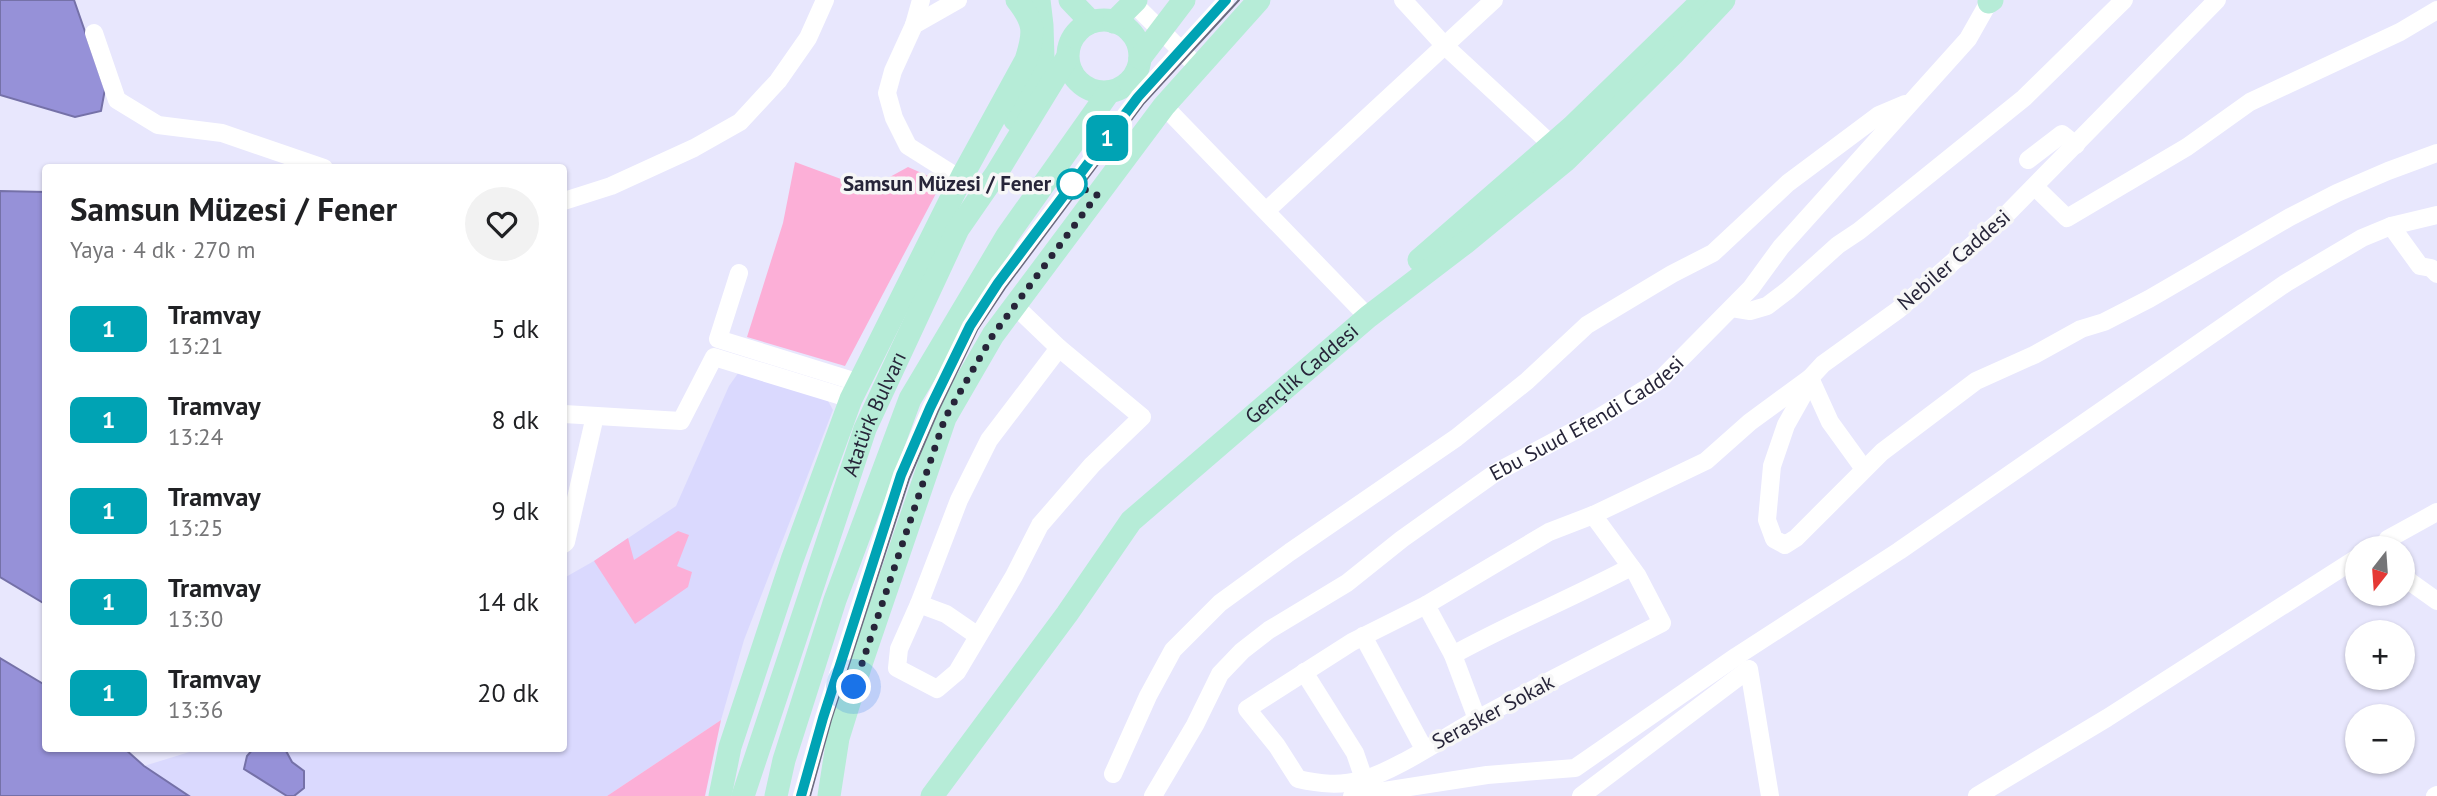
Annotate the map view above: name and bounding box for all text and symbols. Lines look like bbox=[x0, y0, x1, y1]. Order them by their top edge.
line badge: 1 bbox=[1084, 115, 1130, 161]
text: 1 bbox=[1100, 122, 1114, 153]
marker: Samsun Müzesi / Fener bbox=[1057, 169, 1087, 199]
place label: Samsun Müzesi / Fener bbox=[843, 170, 1052, 197]
text: Samsun Müzesi / Fener bbox=[70, 187, 397, 230]
button: heart bbox=[465, 187, 539, 261]
street label: Nebiler Caddesi bbox=[1892, 203, 2016, 316]
text: Yaya · 4 dk · 270 m bbox=[70, 235, 255, 264]
text: Tramvay bbox=[168, 298, 261, 331]
text: 5 dk bbox=[491, 312, 539, 345]
text: 1 bbox=[102, 313, 115, 344]
street label: Gençlik Caddesi bbox=[1239, 317, 1364, 430]
text: 13:21 bbox=[168, 331, 223, 360]
street label: Atatürk Bulvarı bbox=[836, 347, 912, 480]
street label: Ebu Suud Efendi Caddesi bbox=[1485, 350, 1690, 486]
text: Tramvay bbox=[168, 389, 261, 422]
text: 8 dk bbox=[491, 403, 539, 436]
text: 1 bbox=[102, 404, 115, 435]
text: 13:24 bbox=[168, 422, 223, 451]
text: Tramvay bbox=[168, 480, 261, 513]
text: 9 dk bbox=[491, 494, 539, 527]
text: 1 bbox=[102, 495, 115, 526]
text: 13:25 bbox=[168, 513, 223, 542]
north arrow bbox=[2345, 536, 2415, 606]
map controls bbox=[2345, 536, 2415, 774]
text: Tramvay bbox=[168, 571, 261, 604]
text: 14 dk bbox=[477, 585, 539, 618]
text: 1 bbox=[102, 586, 115, 617]
text: 13:30 bbox=[168, 604, 223, 633]
button: + bbox=[2345, 620, 2415, 690]
text: Tramvay bbox=[168, 662, 261, 695]
street label: Serasker Sokak bbox=[1427, 668, 1558, 755]
your location bbox=[836, 669, 871, 704]
text: 20 dk bbox=[477, 676, 539, 709]
text: 1 bbox=[102, 677, 115, 708]
text: 13:36 bbox=[168, 695, 223, 724]
button: − bbox=[2345, 704, 2415, 774]

